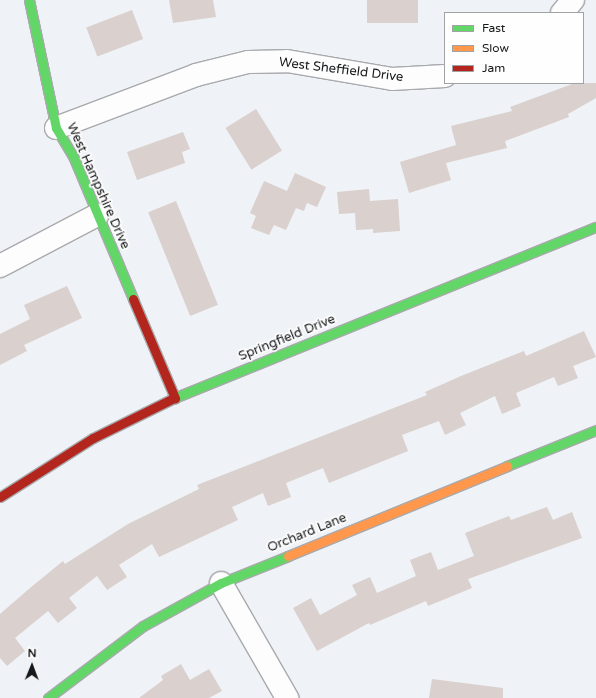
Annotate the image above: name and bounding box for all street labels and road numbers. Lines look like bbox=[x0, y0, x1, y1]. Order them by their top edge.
street label: West Sheffield Drive bbox=[278, 55, 404, 85]
street label: West Hampshire Drive bbox=[63, 120, 133, 252]
street label: Springfield Drive bbox=[236, 311, 338, 365]
street label: Orchard Lane bbox=[265, 510, 349, 556]

